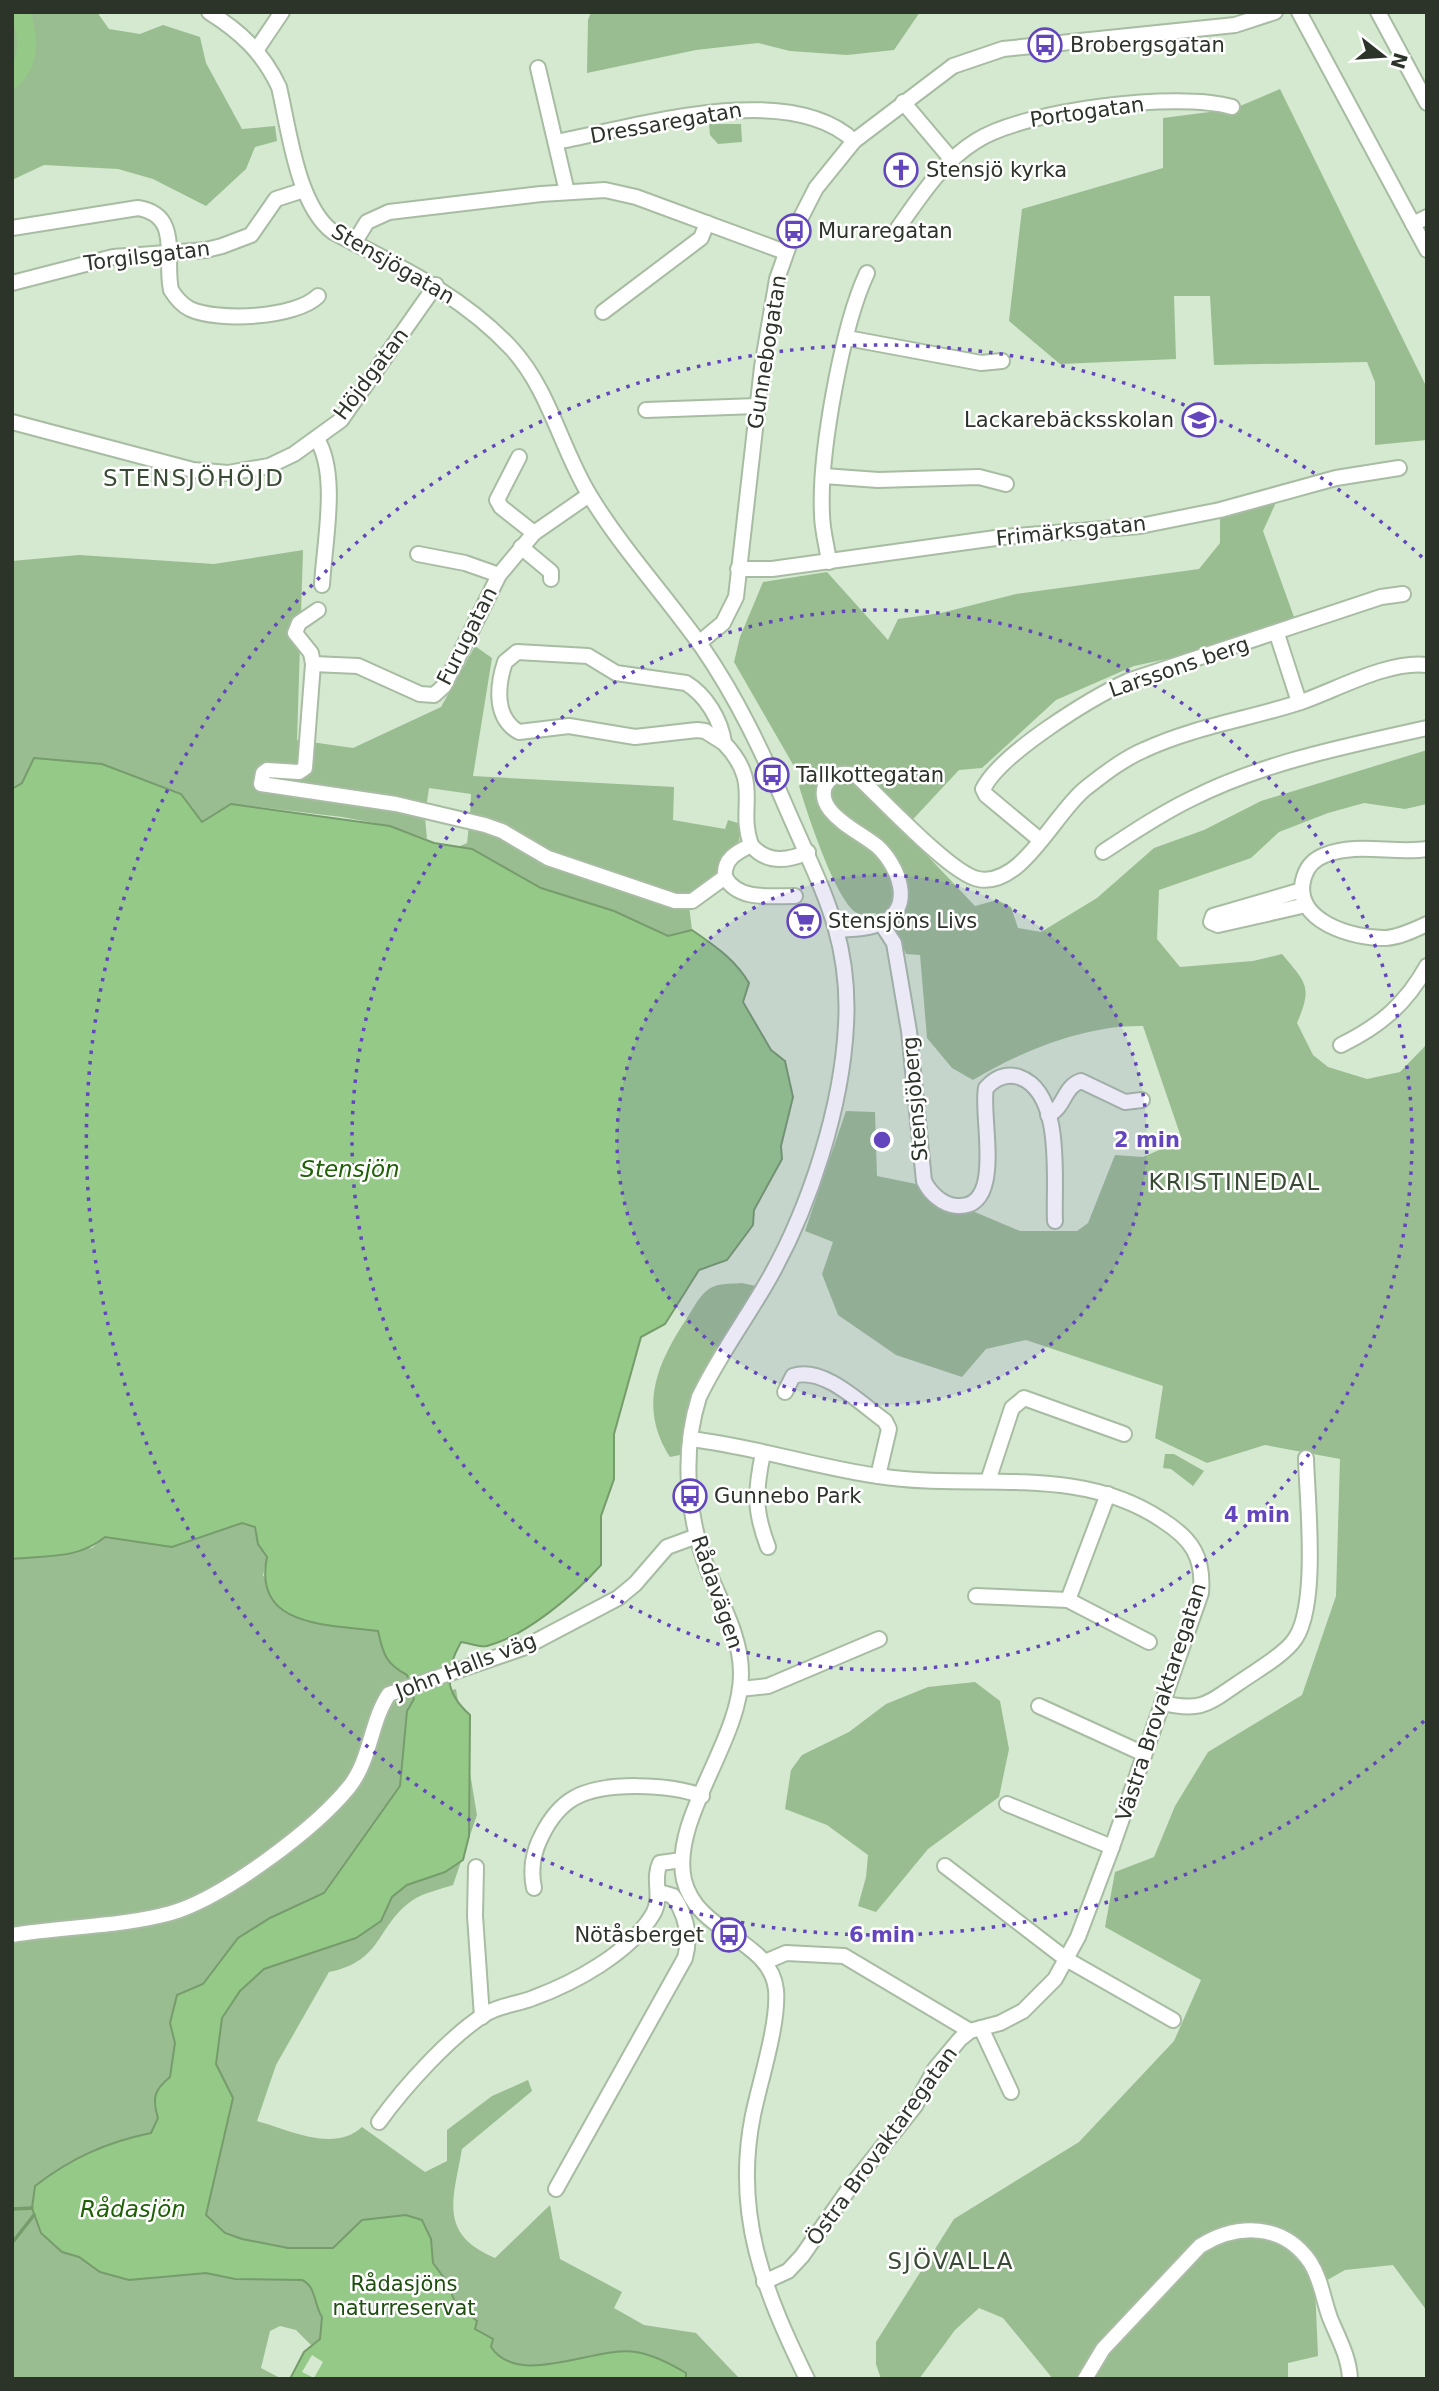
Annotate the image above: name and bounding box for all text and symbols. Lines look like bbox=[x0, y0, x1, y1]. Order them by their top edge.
north arrow bbox=[1348, 21, 1418, 91]
bus stop icon: Brobergsgatan bbox=[1026, 26, 1064, 64]
place label: Brobergsgatan bbox=[1070, 33, 1225, 57]
text: N bbox=[1386, 50, 1412, 72]
street label: Portogatan bbox=[1028, 92, 1146, 132]
street label: Dressaregatan bbox=[588, 98, 744, 148]
church icon: Stensjö kyrka bbox=[882, 151, 920, 189]
place label: Stensjö kyrka bbox=[926, 158, 1067, 182]
bus stop icon: Muraregatan bbox=[775, 212, 813, 250]
street label: Stensjögatan bbox=[327, 219, 459, 309]
place label: Muraregatan bbox=[818, 219, 953, 243]
street label: Torgilsgatan bbox=[82, 236, 211, 276]
street label: Gunnebogatan bbox=[743, 273, 791, 431]
street label: Höjdgatan bbox=[329, 323, 413, 425]
school or university icon: Lackarebäcksskolan bbox=[1180, 401, 1218, 439]
place label: Lackarebäcksskolan bbox=[964, 408, 1174, 432]
district label: STENSJÖHÖJD bbox=[103, 464, 285, 491]
street label: Frimärksgatan bbox=[995, 511, 1147, 551]
street label: Furugatan bbox=[432, 583, 502, 689]
street label: Larssons berg bbox=[1106, 632, 1252, 702]
bus stop icon: Tallkottegatan bbox=[753, 756, 791, 794]
place label: Tallkottegatan bbox=[795, 763, 944, 787]
supermarket icon: Stensjöns Livs bbox=[785, 902, 823, 940]
place label: Stensjöns Livs bbox=[828, 909, 977, 933]
street label: Stensjöberg bbox=[898, 1036, 932, 1162]
centre of rings bbox=[870, 1128, 894, 1152]
text: 2 min bbox=[1114, 1128, 1180, 1152]
water label: Stensjön bbox=[300, 1156, 400, 1182]
district label: KRISTINEDAL bbox=[1149, 1169, 1321, 1195]
bus stop icon: Gunnebo Park bbox=[671, 1477, 709, 1515]
place label: Gunnebo Park bbox=[714, 1484, 862, 1508]
text: 4 min bbox=[1224, 1503, 1290, 1527]
street label: Rådavägen bbox=[686, 1532, 749, 1652]
street label: Västra Brovaktaregatan bbox=[1111, 1580, 1211, 1824]
street label: John Halls väg bbox=[390, 1628, 540, 1705]
bus stop icon: Nötåsberget bbox=[710, 1916, 748, 1954]
place label: Nötåsberget bbox=[574, 1922, 704, 1947]
text: 6 min bbox=[849, 1923, 915, 1947]
street label: Östra Brovaktaregatan bbox=[801, 2041, 962, 2250]
water label: Rådasjön bbox=[80, 2195, 186, 2222]
district label: SJÖVALLA bbox=[888, 2247, 1014, 2274]
park label: Rådasjöns naturreservat bbox=[332, 2271, 476, 2320]

